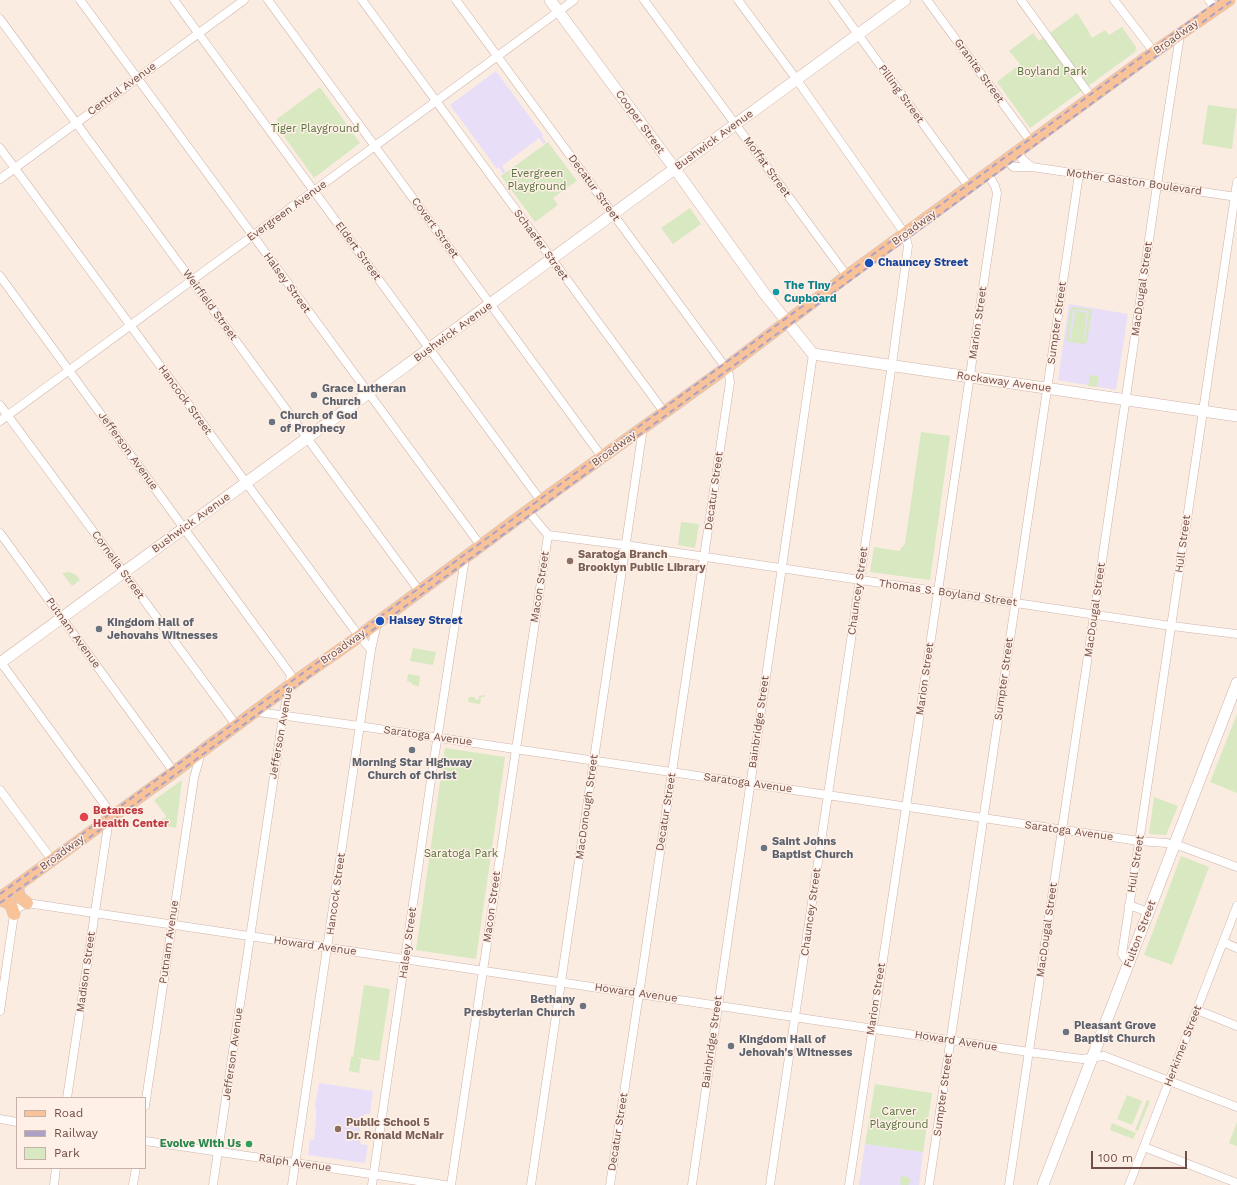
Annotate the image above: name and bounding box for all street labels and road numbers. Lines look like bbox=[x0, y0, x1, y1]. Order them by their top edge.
street label: Broadway bbox=[1151, 17, 1201, 57]
street label: Granite Street bbox=[951, 36, 1007, 106]
street label: Central Avenue bbox=[85, 60, 159, 118]
street label: Pilling Street bbox=[875, 62, 927, 126]
street label: Cooper Street bbox=[613, 88, 667, 156]
street label: Bushwick Avenue bbox=[672, 107, 756, 173]
street label: Moffat Street bbox=[741, 134, 793, 200]
street label: Decatur Street bbox=[565, 152, 623, 224]
street label: Mother Gaston Boulevard bbox=[1065, 166, 1203, 198]
street label: Evergreen Avenue bbox=[245, 178, 329, 244]
street label: Covert Street bbox=[409, 195, 461, 261]
street label: Schaefer Street bbox=[511, 207, 571, 283]
street label: Broadway bbox=[889, 207, 939, 249]
street label: Eldert Street bbox=[332, 219, 384, 283]
street label: MacDougal Street bbox=[1129, 241, 1155, 337]
street label: Halsey Street bbox=[260, 250, 314, 316]
street label: Weirfield Street bbox=[180, 267, 240, 343]
street label: Sumpter Street bbox=[1045, 281, 1069, 365]
street label: Marion Street bbox=[966, 286, 990, 360]
street label: Bushwick Avenue bbox=[411, 299, 495, 365]
street label: Hancock Street bbox=[155, 363, 215, 437]
street label: Rockaway Avenue bbox=[956, 369, 1052, 395]
street label: Jefferson Avenue bbox=[95, 409, 161, 493]
street label: Broadway bbox=[589, 428, 639, 470]
street label: Decatur Street bbox=[702, 451, 726, 531]
street label: Bushwick Avenue bbox=[149, 490, 233, 556]
street label: Hull Street bbox=[1172, 514, 1194, 574]
street label: Cornelia Street bbox=[89, 528, 147, 602]
street label: Chauncey Street bbox=[845, 546, 871, 636]
street label: Macon Street bbox=[528, 550, 552, 624]
street label: MacDougal Street bbox=[1082, 562, 1108, 658]
street label: Thomas S. Boyland Street bbox=[878, 577, 1018, 609]
street label: Putnam Avenue bbox=[43, 595, 103, 671]
street label: Broadway bbox=[318, 627, 368, 667]
street label: Sumpter Street bbox=[992, 637, 1016, 721]
street label: Marion Street bbox=[913, 642, 937, 716]
street label: Bainbridge Street bbox=[746, 675, 772, 769]
street label: Jefferson Avenue bbox=[266, 686, 296, 780]
street label: Saratoga Avenue bbox=[383, 723, 473, 749]
street label: MacDonough Street bbox=[573, 754, 601, 860]
street label: Saratoga Avenue bbox=[703, 770, 793, 796]
street label: Decatur Street bbox=[653, 772, 679, 852]
street label: Saratoga Avenue bbox=[1024, 818, 1114, 844]
street label: Broadway bbox=[37, 832, 87, 874]
street label: Hull Street bbox=[1125, 834, 1147, 894]
street label: Hancock Street bbox=[324, 852, 348, 936]
street label: Chauncey Street bbox=[798, 867, 824, 957]
street label: Macon Street bbox=[480, 870, 504, 944]
street label: MacDougal Street bbox=[1034, 882, 1060, 978]
street label: Fulton Street bbox=[1121, 898, 1159, 970]
street label: Putnam Avenue bbox=[157, 899, 181, 985]
street label: Halsey Street bbox=[396, 906, 420, 980]
street label: Madison Street bbox=[74, 931, 98, 1013]
street label: Howard Avenue bbox=[273, 934, 357, 958]
street label: Marion Street bbox=[864, 962, 888, 1036]
street label: Howard Avenue bbox=[594, 981, 678, 1005]
street label: Bainbridge Street bbox=[699, 995, 725, 1089]
street label: Herkimer Street bbox=[1161, 1003, 1205, 1089]
street label: Jefferson Avenue bbox=[220, 1007, 246, 1101]
street label: Howard Avenue bbox=[914, 1028, 998, 1054]
street label: Sumpter Street bbox=[931, 1053, 955, 1137]
street label: Decatur Street bbox=[605, 1092, 631, 1172]
street label: Ralph Avenue bbox=[258, 1151, 332, 1175]

